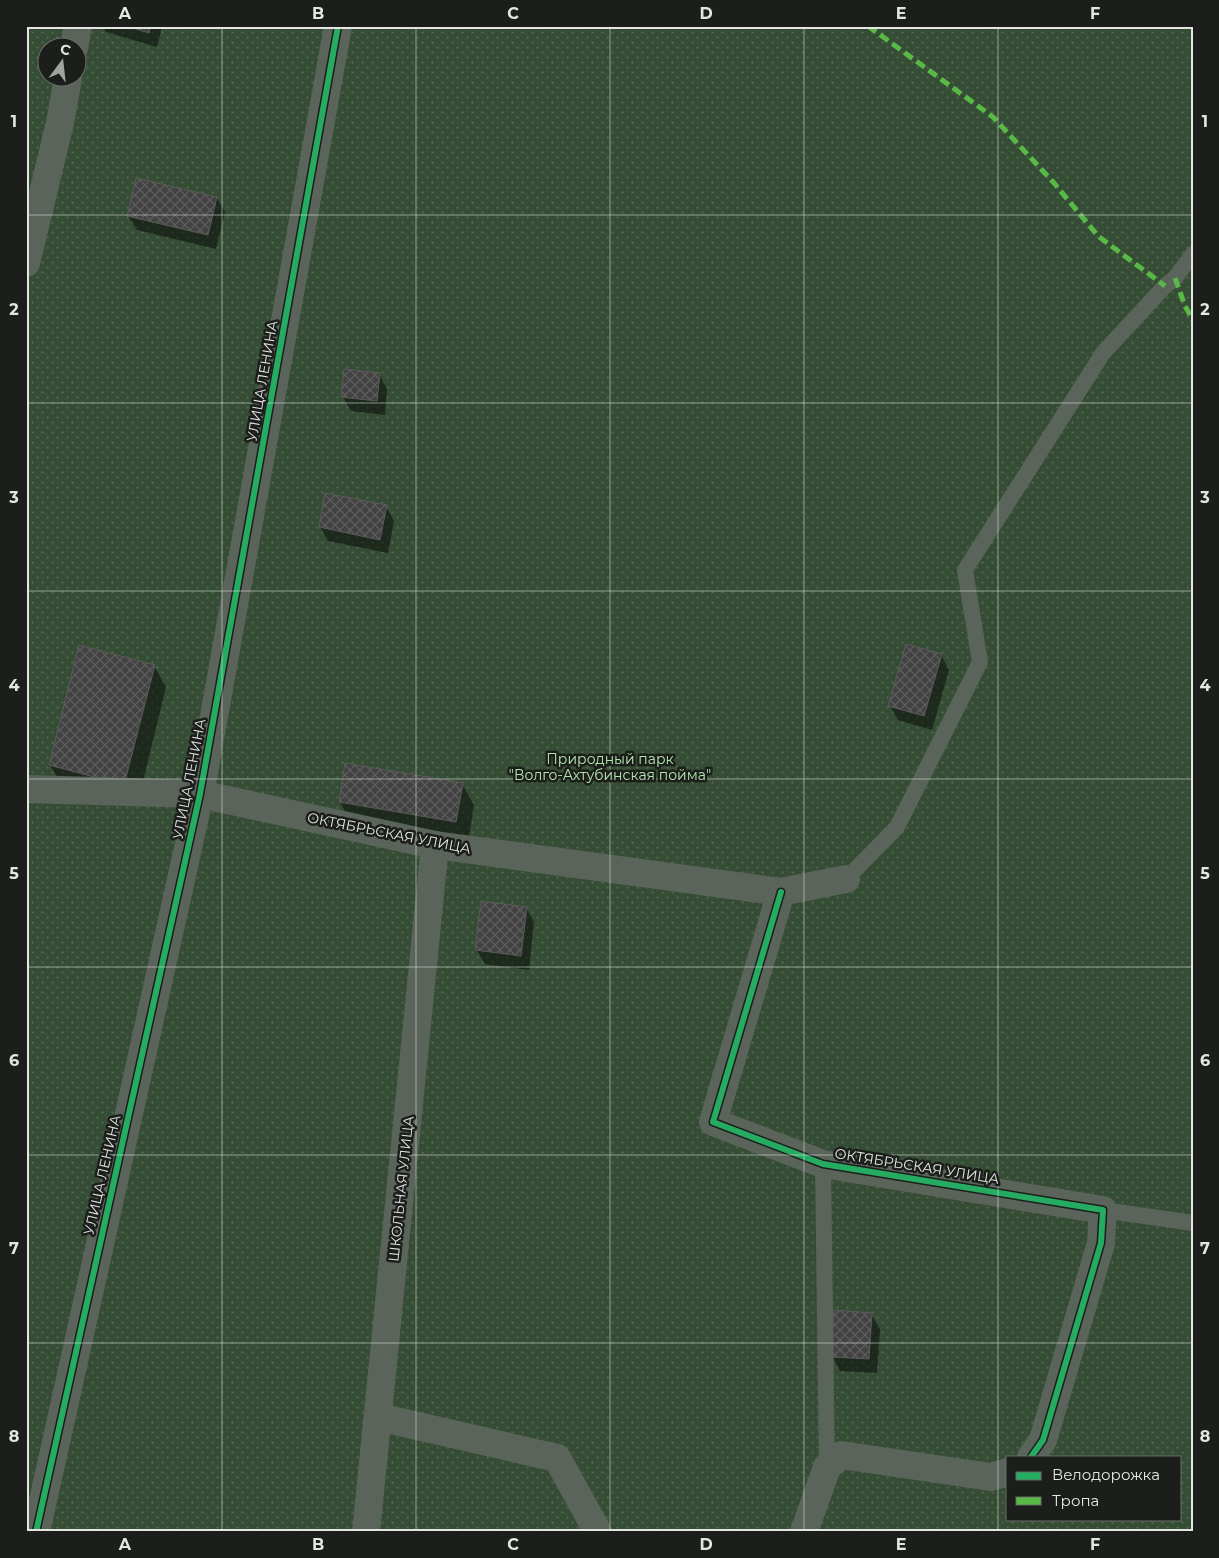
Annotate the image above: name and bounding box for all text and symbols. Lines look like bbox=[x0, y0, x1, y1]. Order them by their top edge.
text: A bbox=[118, 4, 132, 23]
text: B bbox=[312, 4, 324, 23]
text: C bbox=[507, 4, 519, 23]
text: D bbox=[699, 4, 713, 23]
text: E bbox=[896, 4, 906, 23]
text: F bbox=[1090, 4, 1100, 23]
north arrow bbox=[38, 38, 88, 88]
text: С bbox=[58, 39, 73, 59]
text: 1 bbox=[11, 112, 17, 131]
text: 1 bbox=[1202, 112, 1208, 131]
text: 2 bbox=[9, 300, 19, 319]
text: 2 bbox=[1200, 300, 1210, 319]
street label: УЛИЦА ЛЕНИНА bbox=[242, 319, 282, 443]
text: 3 bbox=[8, 488, 19, 507]
text: 3 bbox=[1199, 488, 1210, 507]
text: 4 bbox=[8, 676, 20, 695]
text: 4 bbox=[1199, 676, 1211, 695]
street label: УЛИЦА ЛЕНИНА bbox=[168, 717, 210, 841]
park label: Природный парк "Волго-Ахтубинская пойма" bbox=[509, 750, 711, 784]
street label: ОКТЯБРЬСКАЯ УЛИЦА bbox=[306, 808, 473, 858]
text: 5 bbox=[9, 864, 19, 883]
text: 5 bbox=[1200, 864, 1210, 883]
text: 6 bbox=[9, 1051, 19, 1070]
text: 6 bbox=[1200, 1051, 1210, 1070]
street label: УЛИЦА ЛЕНИНА bbox=[79, 1113, 125, 1237]
street label: ШКОЛЬНАЯ УЛИЦА bbox=[384, 1115, 418, 1263]
street label: ОКТЯБРЬСКАЯ УЛИЦА bbox=[833, 1144, 1001, 1188]
text: 7 bbox=[9, 1239, 19, 1258]
text: 7 bbox=[1200, 1239, 1210, 1258]
text: 8 bbox=[9, 1427, 19, 1446]
text: 8 bbox=[1200, 1427, 1210, 1446]
legend bbox=[1006, 1456, 1182, 1520]
text: Велодорожка bbox=[1052, 1465, 1160, 1484]
text: Тропа bbox=[1052, 1491, 1099, 1510]
text: A bbox=[118, 1535, 132, 1554]
text: B bbox=[312, 1535, 324, 1554]
text: C bbox=[507, 1535, 519, 1554]
text: D bbox=[699, 1535, 713, 1554]
text: E bbox=[896, 1535, 906, 1554]
text: F bbox=[1090, 1535, 1100, 1554]

